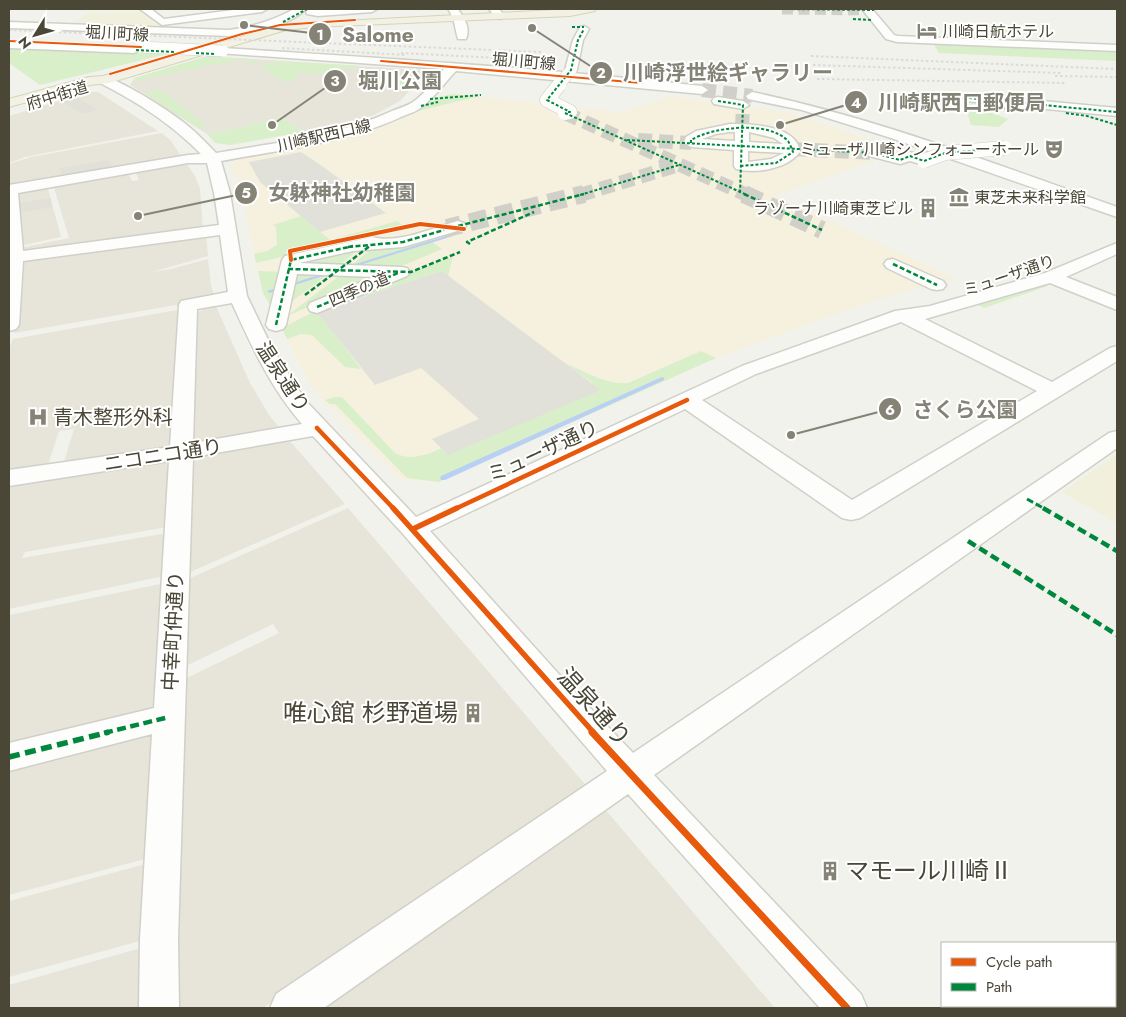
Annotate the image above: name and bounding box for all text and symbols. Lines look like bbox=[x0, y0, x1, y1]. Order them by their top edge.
north arrow bbox=[10, 10, 60, 60]
callout: Salome bbox=[307, 16, 424, 52]
street label: 堀川町線 bbox=[84, 20, 150, 47]
text: Salome bbox=[342, 20, 414, 50]
hotel icon: 川崎日航ホテル bbox=[916, 20, 938, 42]
place label: 川崎日航ホテル bbox=[942, 20, 1054, 43]
text: 1 bbox=[316, 24, 324, 46]
text: N bbox=[13, 32, 36, 53]
street label: 堀川町線 bbox=[491, 47, 557, 76]
callout: 川崎浮世絵ギャラリー bbox=[588, 55, 843, 91]
text: 川崎浮世絵ギャラリー bbox=[623, 58, 833, 88]
text: 2 bbox=[596, 62, 606, 84]
callout: 堀川公園 bbox=[323, 63, 452, 99]
text: 堀川公園 bbox=[358, 66, 442, 96]
text: 3 bbox=[330, 70, 340, 92]
street label: 府中街道 bbox=[23, 75, 91, 116]
callout: 川崎駅西口郵便局 bbox=[843, 84, 1056, 120]
text: 川崎駅西口郵便局 bbox=[878, 88, 1046, 118]
text: 4 bbox=[851, 92, 861, 114]
street label: 川崎駅西口線 bbox=[275, 113, 373, 157]
place label: ミューザ川崎シンフォニーホール bbox=[800, 138, 1039, 161]
theatre icon: ミューザ川崎シンフォニーホール bbox=[1043, 138, 1065, 160]
callout: 女躰神社幼稚園 bbox=[233, 175, 425, 211]
text: 女躰神社幼稚園 bbox=[269, 178, 416, 208]
text: 5 bbox=[241, 182, 251, 204]
museum icon: 東芝未来科学館 bbox=[948, 186, 970, 208]
place label: 東芝未来科学館 bbox=[974, 186, 1086, 209]
place label: ラゾーナ川崎東芝ビル bbox=[753, 197, 913, 220]
building icon: ラゾーナ川崎東芝ビル bbox=[917, 197, 939, 219]
street label: ミューザ通り bbox=[960, 249, 1058, 302]
street label: 四季の道 bbox=[325, 266, 393, 313]
street label: 温泉通り bbox=[249, 336, 317, 419]
callout: さくら公園 bbox=[877, 391, 1027, 427]
text: さくら公園 bbox=[913, 395, 1018, 425]
text: 6 bbox=[885, 399, 895, 421]
place label: 青木整形外科 bbox=[53, 403, 173, 432]
hospital icon: 青木整形外科 bbox=[27, 406, 49, 428]
street label: ミューザ通り bbox=[483, 413, 604, 490]
street label: ニコニコ通り bbox=[102, 432, 225, 479]
street label: 中幸町仲通り bbox=[156, 570, 191, 692]
street label: 温泉通り bbox=[549, 659, 639, 754]
place label: 唯心館 杉野道場 bbox=[283, 695, 458, 730]
building icon: 唯心館 杉野道場 bbox=[462, 702, 484, 724]
place label: マモール川崎Ⅱ bbox=[845, 853, 1013, 888]
building icon: マモール川崎Ⅱ bbox=[819, 860, 841, 882]
legend bbox=[941, 942, 1116, 1007]
text: Cycle path bbox=[986, 951, 1053, 973]
text: Path bbox=[986, 976, 1012, 998]

